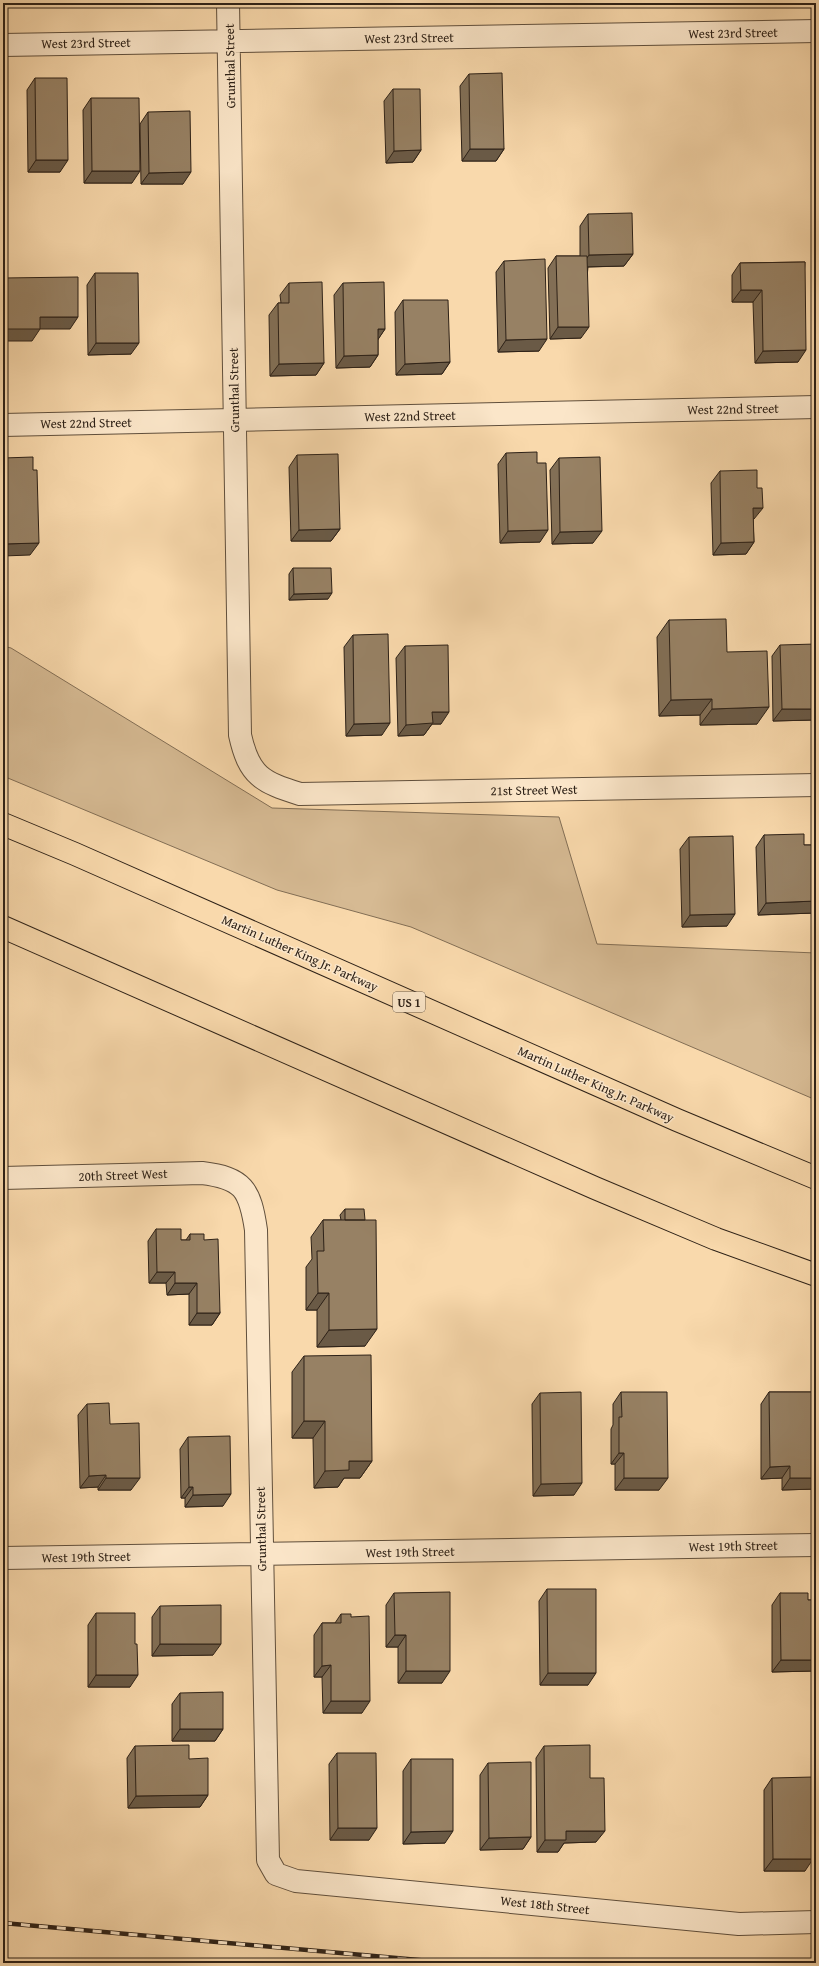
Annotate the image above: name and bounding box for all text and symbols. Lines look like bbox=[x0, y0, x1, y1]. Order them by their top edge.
street label: Grunthal Street bbox=[220, 23, 240, 109]
street label: West 23rd Street bbox=[688, 23, 778, 43]
street label: West 23rd Street bbox=[364, 28, 454, 48]
street label: West 23rd Street bbox=[41, 33, 131, 53]
street label: Grunthal Street bbox=[224, 347, 244, 433]
street label: West 22nd Street bbox=[687, 399, 779, 419]
street label: West 22nd Street bbox=[364, 406, 456, 426]
street label: West 22nd Street bbox=[40, 413, 132, 433]
street label: 21st Street West bbox=[490, 780, 578, 800]
street label: Martin Luther King Jr. Parkway bbox=[219, 910, 382, 996]
road number: US 1 bbox=[393, 992, 425, 1012]
street label: Martin Luther King Jr. Parkway bbox=[515, 1041, 678, 1127]
street label: 20th Street West bbox=[78, 1164, 168, 1186]
street label: Grunthal Street bbox=[251, 1486, 271, 1572]
street label: West 19th Street bbox=[688, 1536, 778, 1556]
street label: West 19th Street bbox=[365, 1542, 455, 1562]
street label: West 19th Street bbox=[41, 1547, 131, 1567]
street label: West 18th Street bbox=[500, 1891, 591, 1919]

